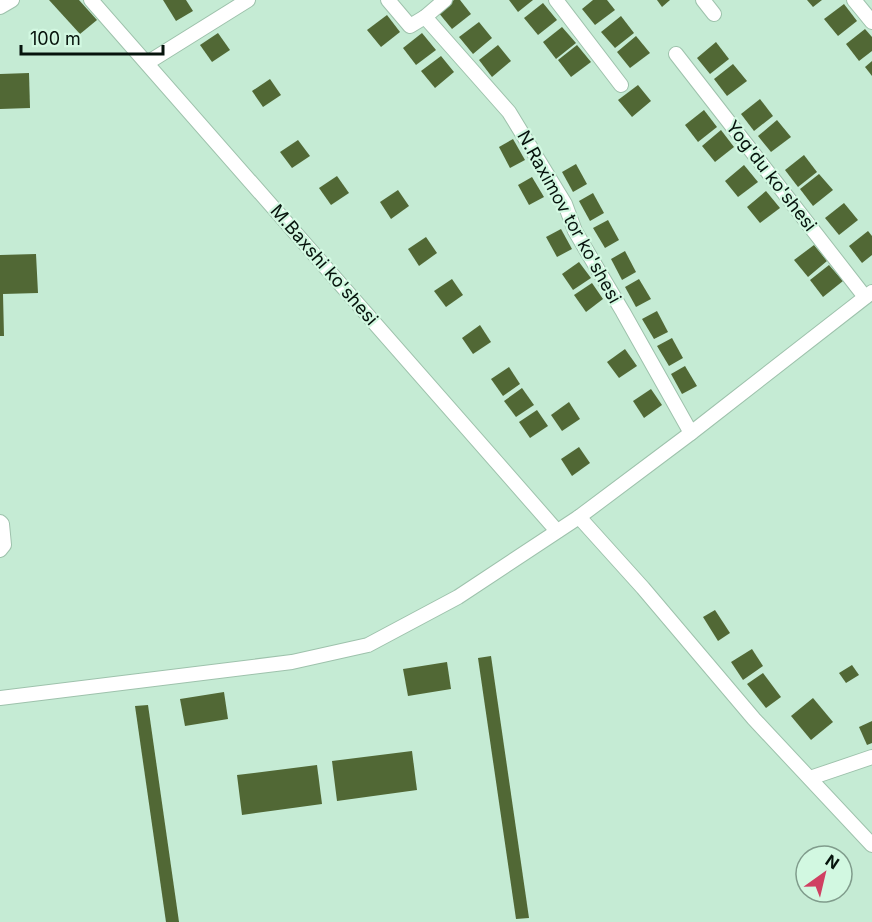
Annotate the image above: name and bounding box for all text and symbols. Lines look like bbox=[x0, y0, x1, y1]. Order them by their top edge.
scale bar bbox=[21, 18, 164, 56]
text: 100 m bbox=[30, 28, 81, 49]
street label: Yog'du ko'shesi bbox=[722, 116, 821, 235]
street label: N.Raximov tor ko'shesi bbox=[513, 127, 626, 307]
street label: M.Baxshi ko'shesi bbox=[266, 200, 382, 329]
north arrow bbox=[794, 844, 854, 904]
text: N bbox=[822, 850, 843, 873]

